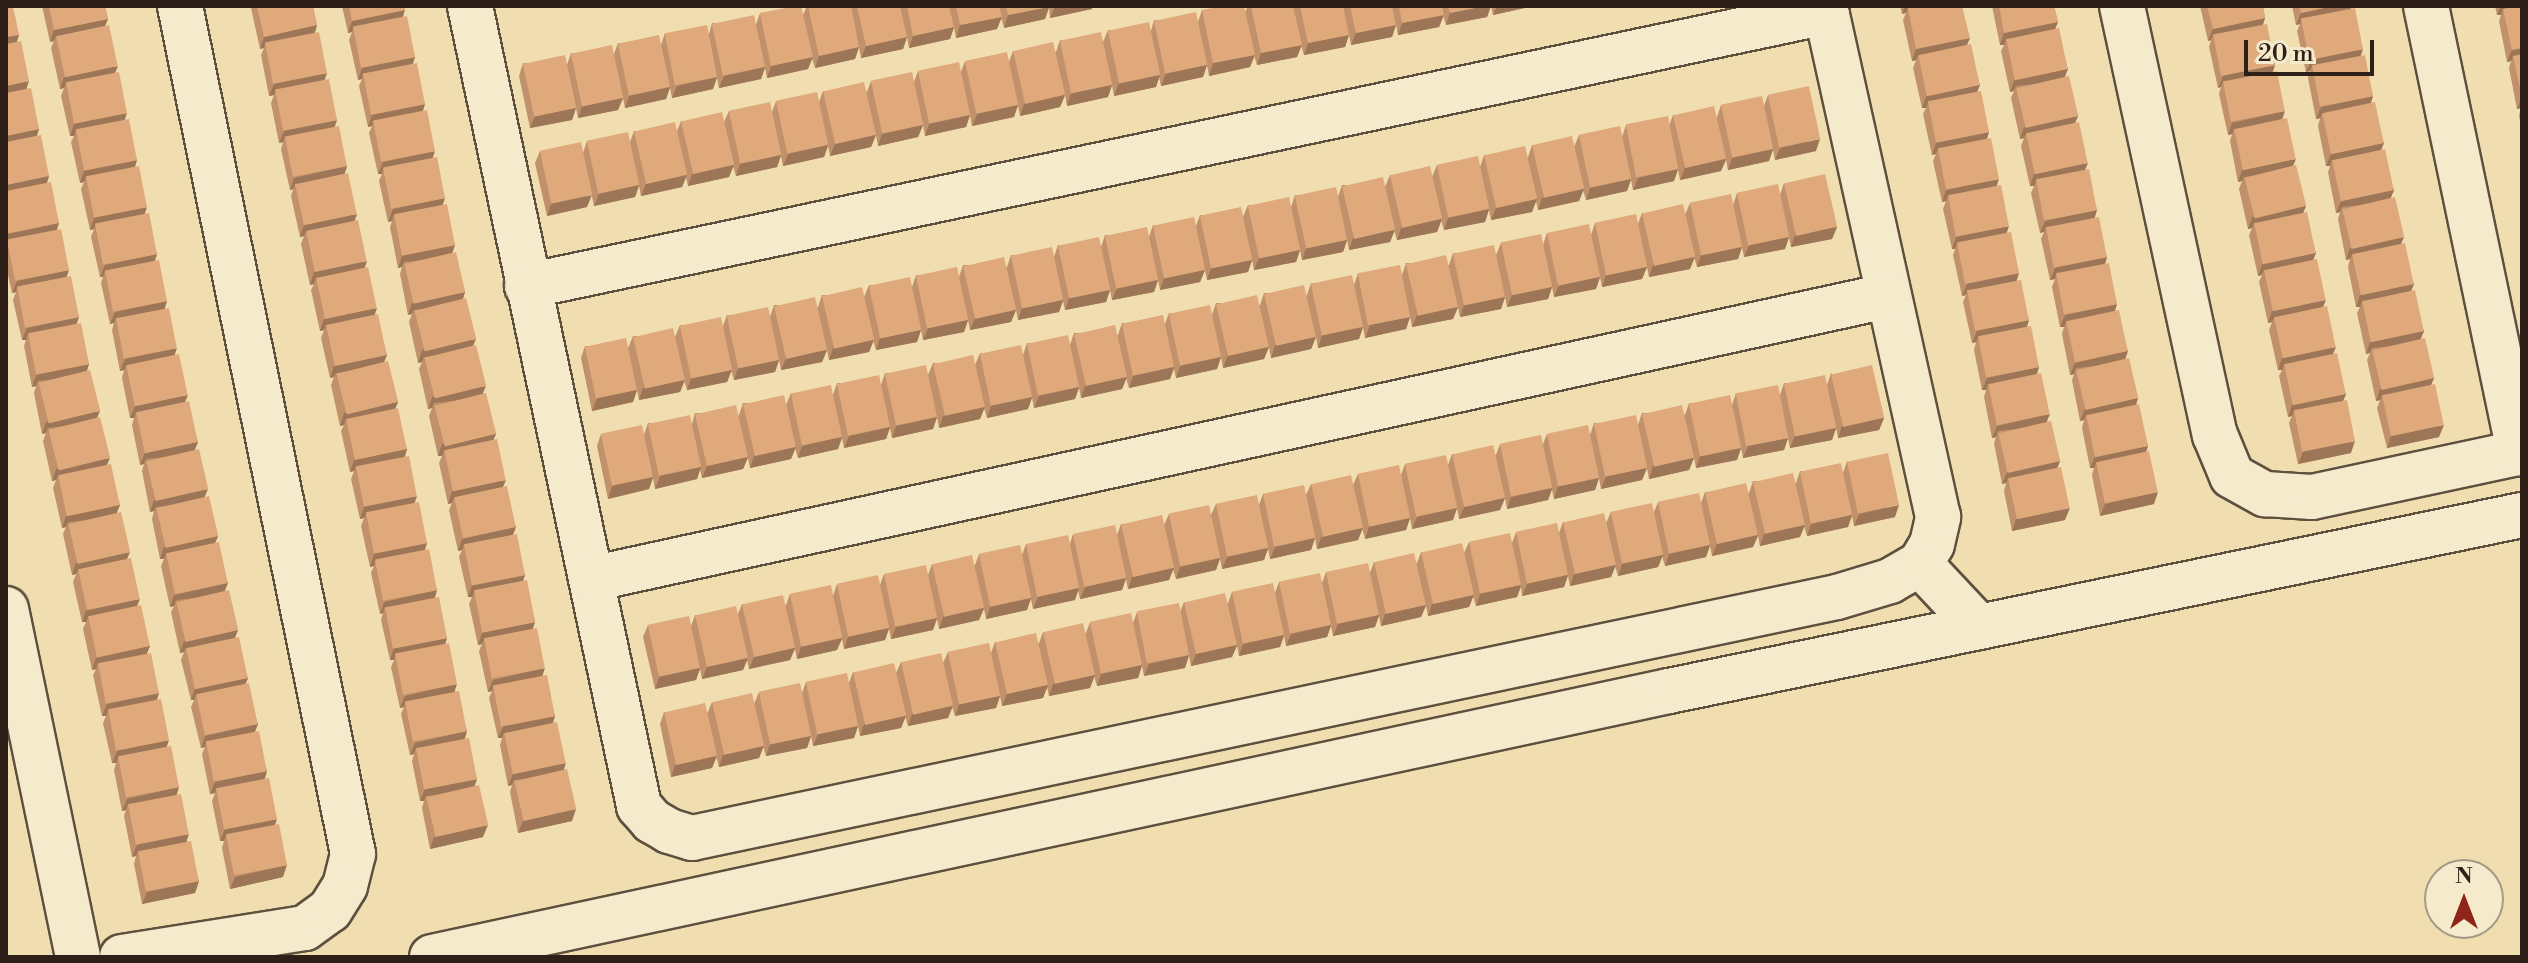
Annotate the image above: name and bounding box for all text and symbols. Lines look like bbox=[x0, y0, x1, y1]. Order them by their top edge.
scale bar bbox=[2248, 24, 2378, 74]
text: 20 m bbox=[2258, 39, 2314, 69]
north arrow bbox=[2424, 859, 2504, 939]
text: N bbox=[2455, 863, 2473, 890]

